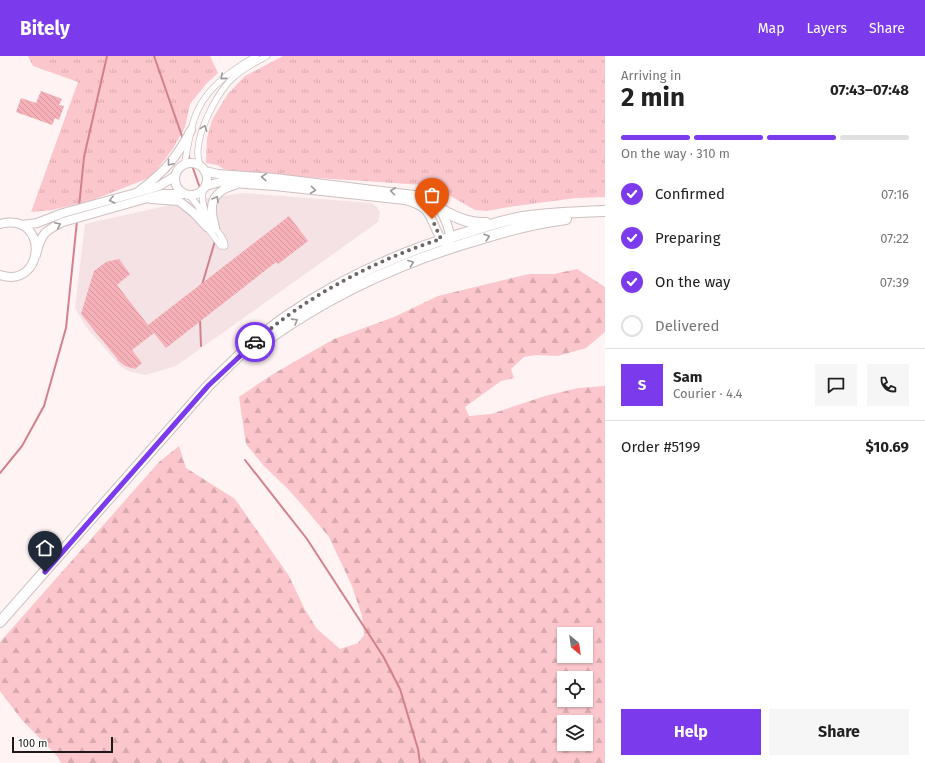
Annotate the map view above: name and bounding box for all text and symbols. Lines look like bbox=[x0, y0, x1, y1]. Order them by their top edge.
text: Bitely bbox=[20, 17, 70, 40]
text: Map bbox=[758, 20, 784, 37]
text: Layers bbox=[806, 20, 847, 37]
text: Share bbox=[869, 20, 905, 37]
text: Arriving in bbox=[621, 68, 681, 83]
one-way arrow bbox=[221, 73, 228, 80]
text: 07:43–07:48 bbox=[830, 81, 909, 99]
text: 2 min bbox=[621, 82, 685, 113]
one-way arrow bbox=[199, 124, 207, 131]
text: On the way · 310 m bbox=[621, 146, 730, 161]
one-way arrow bbox=[168, 158, 175, 166]
one-way arrow bbox=[261, 173, 267, 181]
pin bbox=[415, 178, 449, 219]
icon: check bbox=[621, 183, 643, 205]
icon: bag bbox=[421, 184, 443, 206]
one-way arrow bbox=[310, 185, 316, 194]
text: Confirmed bbox=[655, 185, 725, 203]
one-way arrow bbox=[390, 187, 396, 196]
text: 07:16 bbox=[881, 187, 909, 202]
one-way arrow bbox=[109, 195, 116, 204]
one-way arrow bbox=[212, 196, 219, 203]
one-way arrow bbox=[53, 222, 61, 230]
icon: check bbox=[621, 227, 643, 249]
text: Preparing bbox=[655, 229, 720, 247]
text: 07:22 bbox=[880, 231, 909, 246]
one-way arrow bbox=[483, 233, 490, 242]
one-way arrow bbox=[408, 259, 415, 267]
icon: check bbox=[621, 271, 643, 293]
text: On the way bbox=[655, 273, 730, 291]
text: 07:39 bbox=[880, 275, 909, 290]
text: Delivered bbox=[655, 317, 719, 335]
one-way arrow bbox=[291, 318, 298, 326]
courier bbox=[235, 322, 275, 362]
icon: car bbox=[244, 331, 266, 353]
button: chat bbox=[815, 364, 857, 406]
button: phone bbox=[867, 364, 909, 406]
text: Sam bbox=[673, 368, 702, 386]
text: S bbox=[638, 376, 646, 394]
text: Courier · 4.4 bbox=[673, 386, 743, 401]
text: Order #5199 bbox=[621, 438, 700, 456]
text: $10.69 bbox=[865, 438, 909, 456]
pin bbox=[28, 531, 62, 572]
icon: home bbox=[34, 537, 56, 559]
north arrow bbox=[557, 627, 593, 663]
map controls bbox=[557, 627, 593, 751]
button: locate bbox=[557, 671, 593, 707]
button: Help bbox=[621, 709, 761, 755]
button: Share bbox=[769, 709, 909, 755]
button: layers bbox=[557, 715, 593, 751]
scale bar bbox=[12, 735, 113, 754]
text: 100 m bbox=[18, 737, 47, 750]

